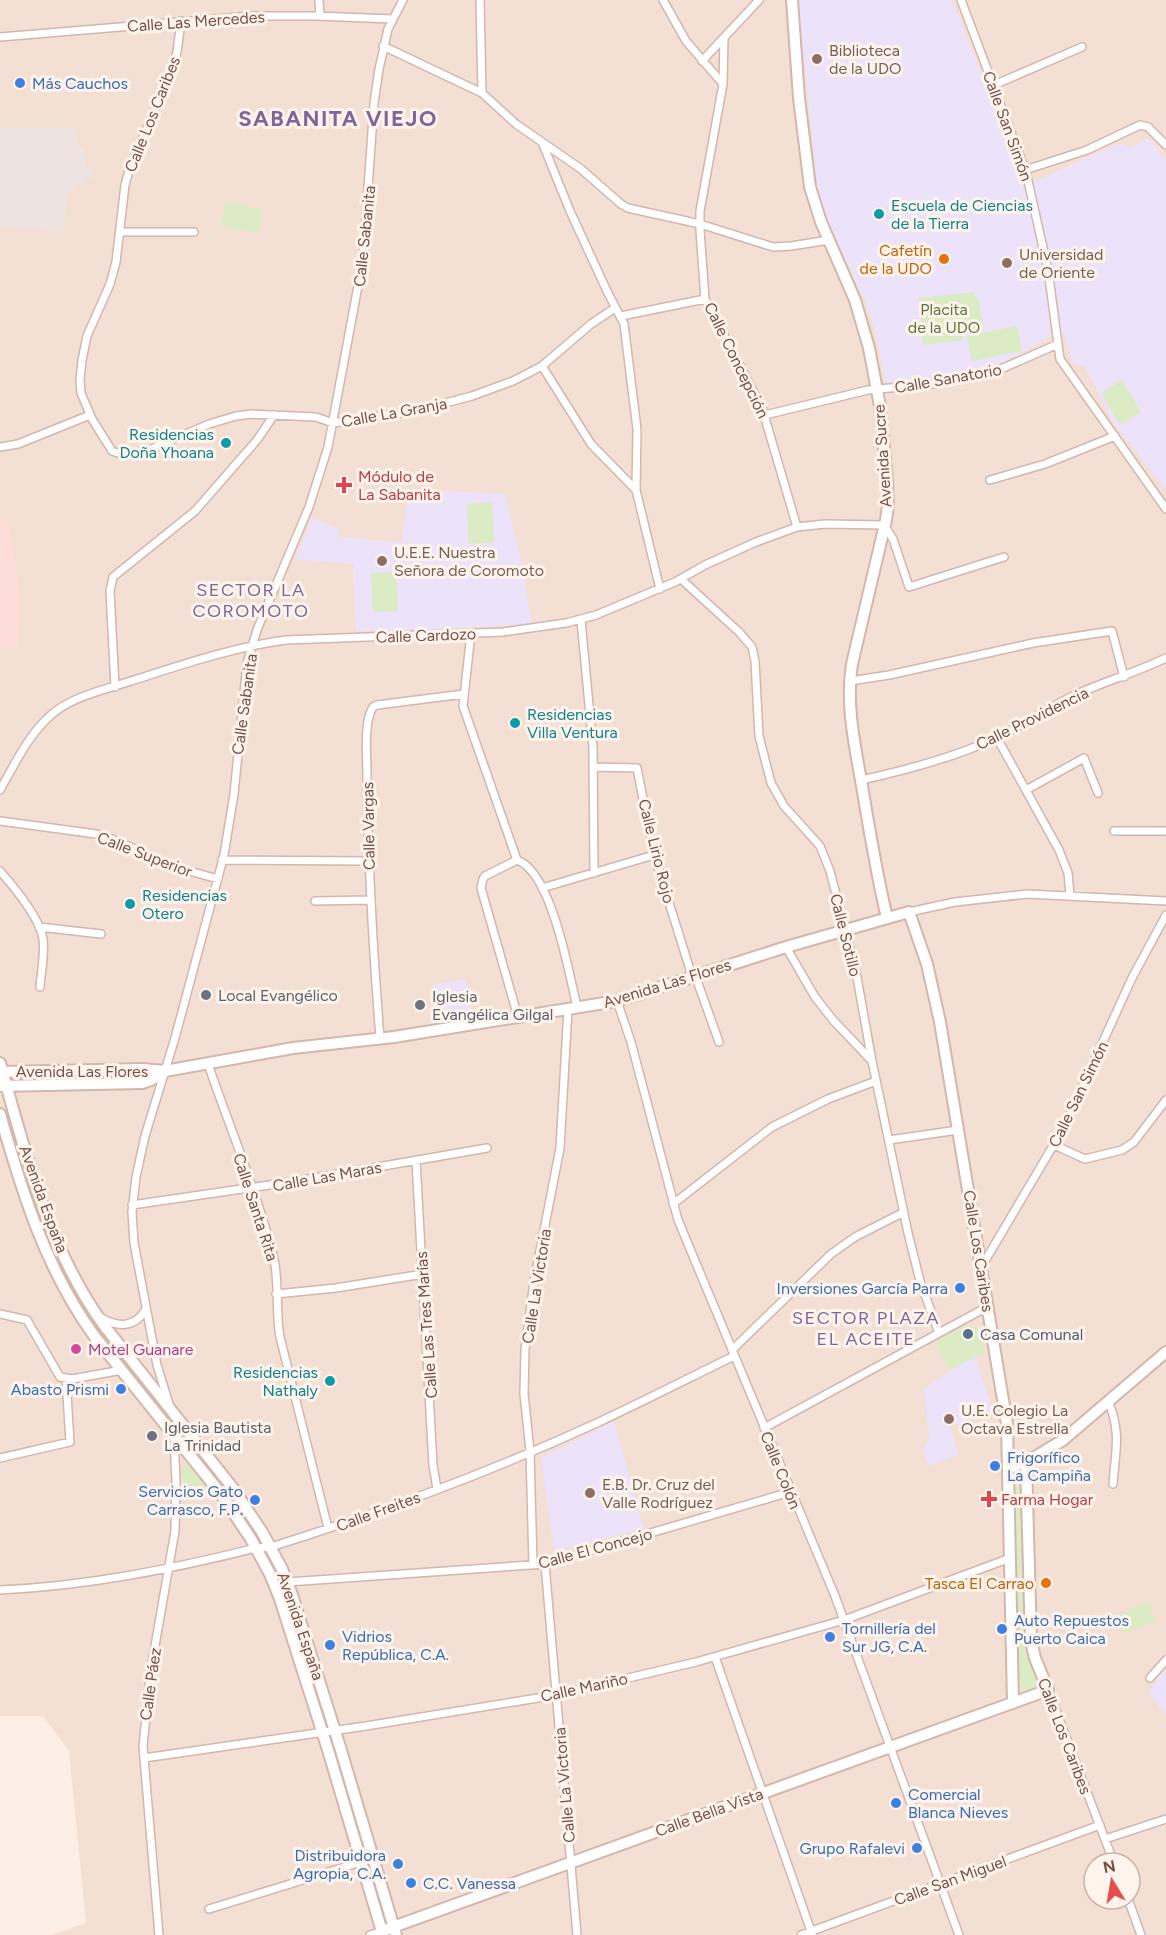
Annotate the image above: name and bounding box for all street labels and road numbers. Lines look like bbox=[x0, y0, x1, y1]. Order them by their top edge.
street label: Calle Las Mercedes bbox=[127, 7, 266, 36]
street label: Calle Los Caribes bbox=[121, 54, 184, 175]
street label: Calle San Simón bbox=[979, 69, 1036, 184]
street label: Calle Sabanita bbox=[350, 184, 379, 288]
street label: Calle Concepción bbox=[700, 299, 773, 421]
street label: Calle Sanatorio bbox=[893, 360, 1003, 397]
street label: Calle La Granja bbox=[340, 394, 448, 431]
street label: Avenida Sucre bbox=[869, 404, 896, 508]
street label: Calle Cardozo bbox=[376, 624, 476, 647]
street label: Calle Sabanita bbox=[228, 652, 261, 756]
street label: Calle Providencia bbox=[973, 683, 1092, 754]
street label: Calle Vargas bbox=[358, 782, 379, 870]
street label: Calle Lirio Rojo bbox=[634, 797, 679, 905]
street label: Calle Superior bbox=[95, 828, 196, 881]
street label: Calle Sotillo bbox=[826, 892, 865, 978]
street label: Avenida Las Flores bbox=[601, 955, 733, 1012]
street label: Calle San Simón bbox=[1045, 1038, 1112, 1150]
street label: Avenida Las Flores bbox=[16, 1062, 148, 1081]
street label: Avenida España bbox=[15, 1143, 72, 1256]
street label: Calle Santa Rita bbox=[229, 1151, 282, 1264]
street label: Calle Las Maras bbox=[271, 1158, 383, 1195]
street label: Calle Los Caribes bbox=[960, 1189, 997, 1313]
street label: Calle La Victoria bbox=[518, 1227, 555, 1345]
street label: Calle Las Tres Marías bbox=[412, 1251, 441, 1399]
street label: Calle Colón bbox=[756, 1429, 805, 1512]
street label: Calle Freites bbox=[334, 1487, 423, 1535]
street label: Calle El Concejo bbox=[536, 1524, 654, 1573]
street label: Avenida España bbox=[273, 1570, 328, 1683]
street label: Calle Páez bbox=[136, 1646, 165, 1722]
street label: Calle Mariño bbox=[539, 1669, 629, 1706]
street label: Calle Los Caribes bbox=[1034, 1675, 1095, 1797]
street label: Calle La Victoria bbox=[550, 1726, 579, 1844]
street label: Calle Bella Vista bbox=[653, 1784, 766, 1841]
street label: Calle San Miguel bbox=[891, 1851, 1009, 1910]

